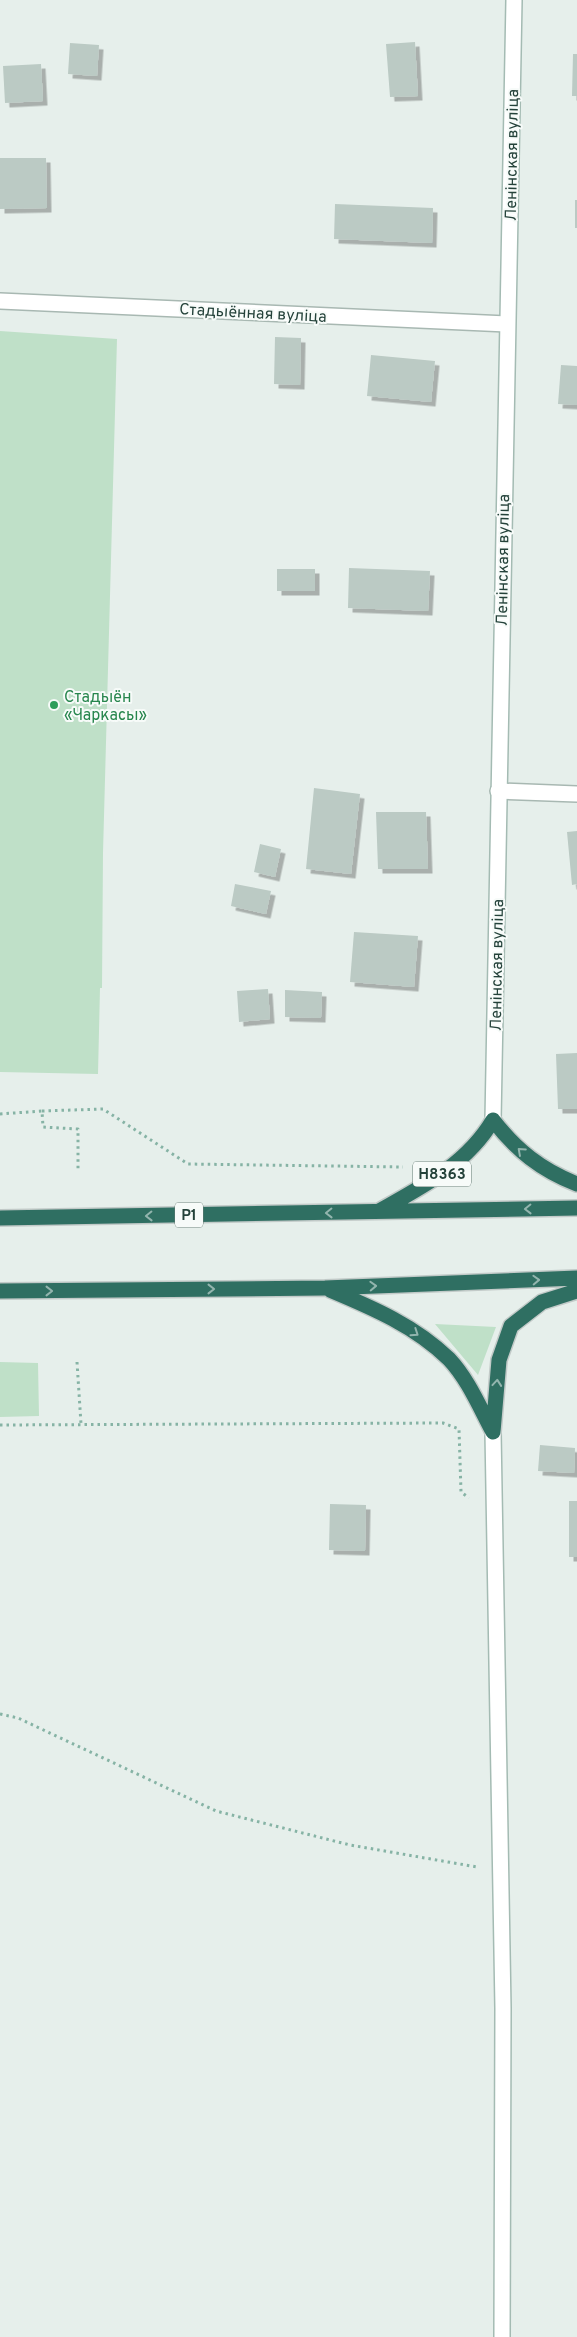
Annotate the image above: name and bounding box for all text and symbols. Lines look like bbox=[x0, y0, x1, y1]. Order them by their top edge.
street label: Ленінская вуліца bbox=[502, 89, 524, 221]
street label: Стадыённая вуліца bbox=[179, 300, 327, 328]
street label: Ленінская вуліца bbox=[493, 494, 515, 626]
place label: Стадыён «Чаркасы» bbox=[64, 688, 147, 726]
marker: Стадыён «Чаркасы» bbox=[48, 699, 60, 711]
street label: Ленінская вуліца bbox=[487, 899, 509, 1031]
one-way arrow bbox=[517, 1148, 526, 1157]
road number: Н8363 bbox=[413, 1162, 471, 1186]
road number: Р1 bbox=[175, 1202, 203, 1228]
one-way arrow bbox=[524, 1204, 532, 1214]
one-way arrow bbox=[325, 1208, 333, 1218]
one-way arrow bbox=[145, 1211, 153, 1221]
one-way arrow bbox=[532, 1275, 540, 1285]
one-way arrow bbox=[370, 1281, 378, 1292]
one-way arrow bbox=[208, 1284, 215, 1294]
one-way arrow bbox=[45, 1286, 53, 1296]
one-way arrow bbox=[409, 1327, 419, 1336]
one-way arrow bbox=[491, 1379, 502, 1387]

